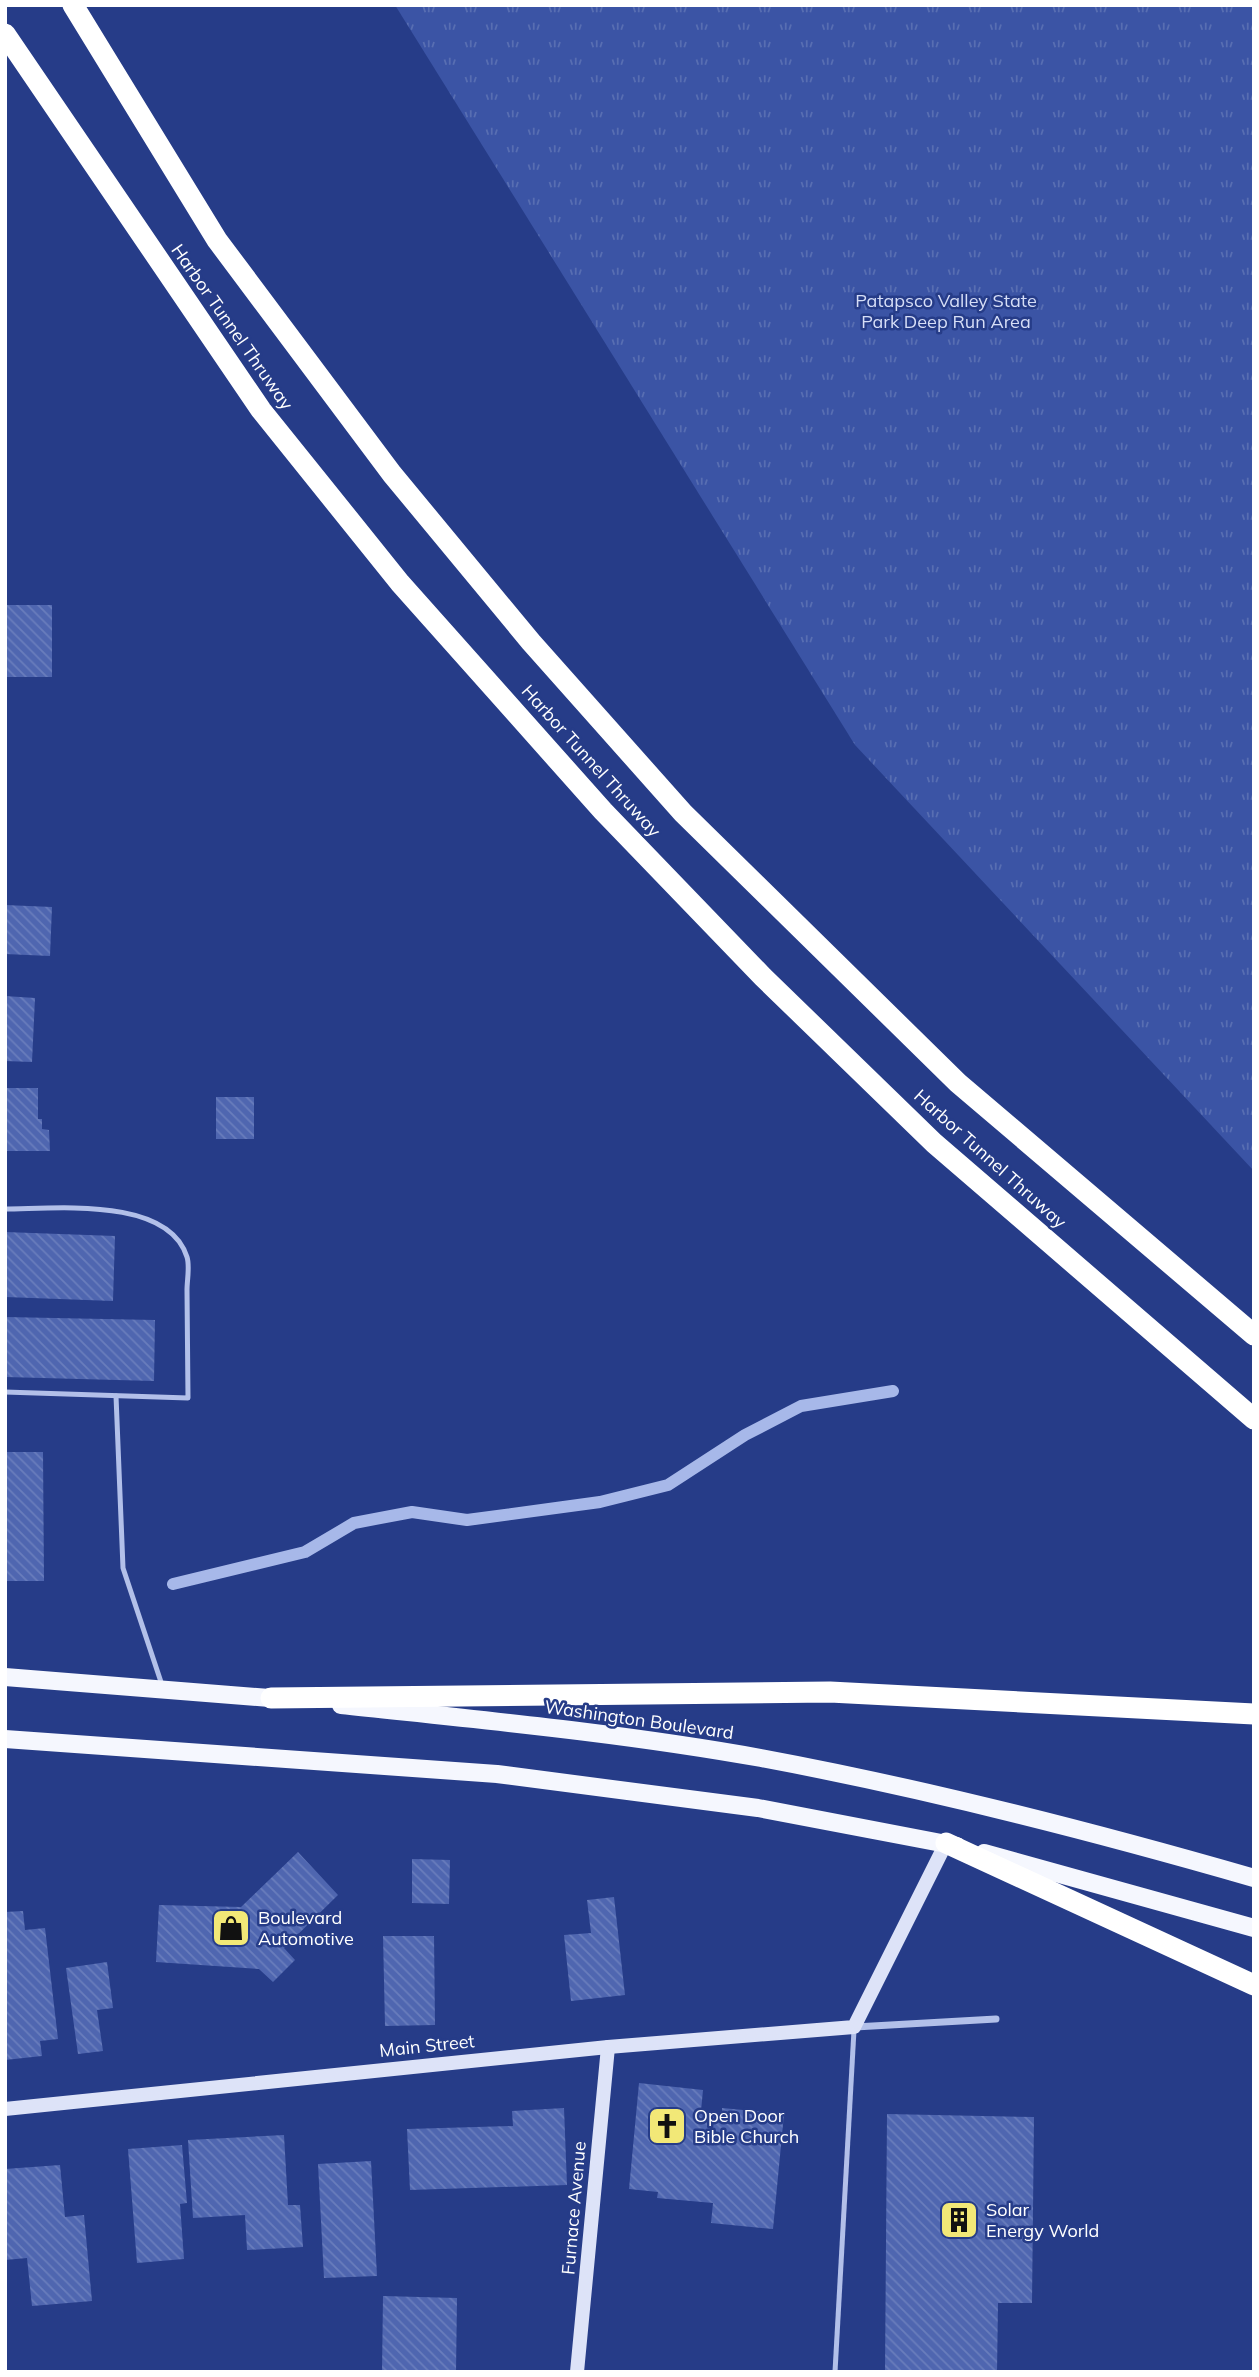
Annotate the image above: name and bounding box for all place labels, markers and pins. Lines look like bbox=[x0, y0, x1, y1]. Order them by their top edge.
place label: Boulevard Automotive bbox=[258, 1906, 354, 1950]
shop icon: Boulevard Automotive bbox=[210, 1907, 252, 1949]
place label: Open Door Bible Church bbox=[694, 2104, 799, 2148]
church icon: Open Door Bible Church bbox=[646, 2105, 688, 2147]
place label: Solar Energy World bbox=[986, 2198, 1099, 2242]
building icon: Solar Energy World bbox=[938, 2199, 980, 2241]

